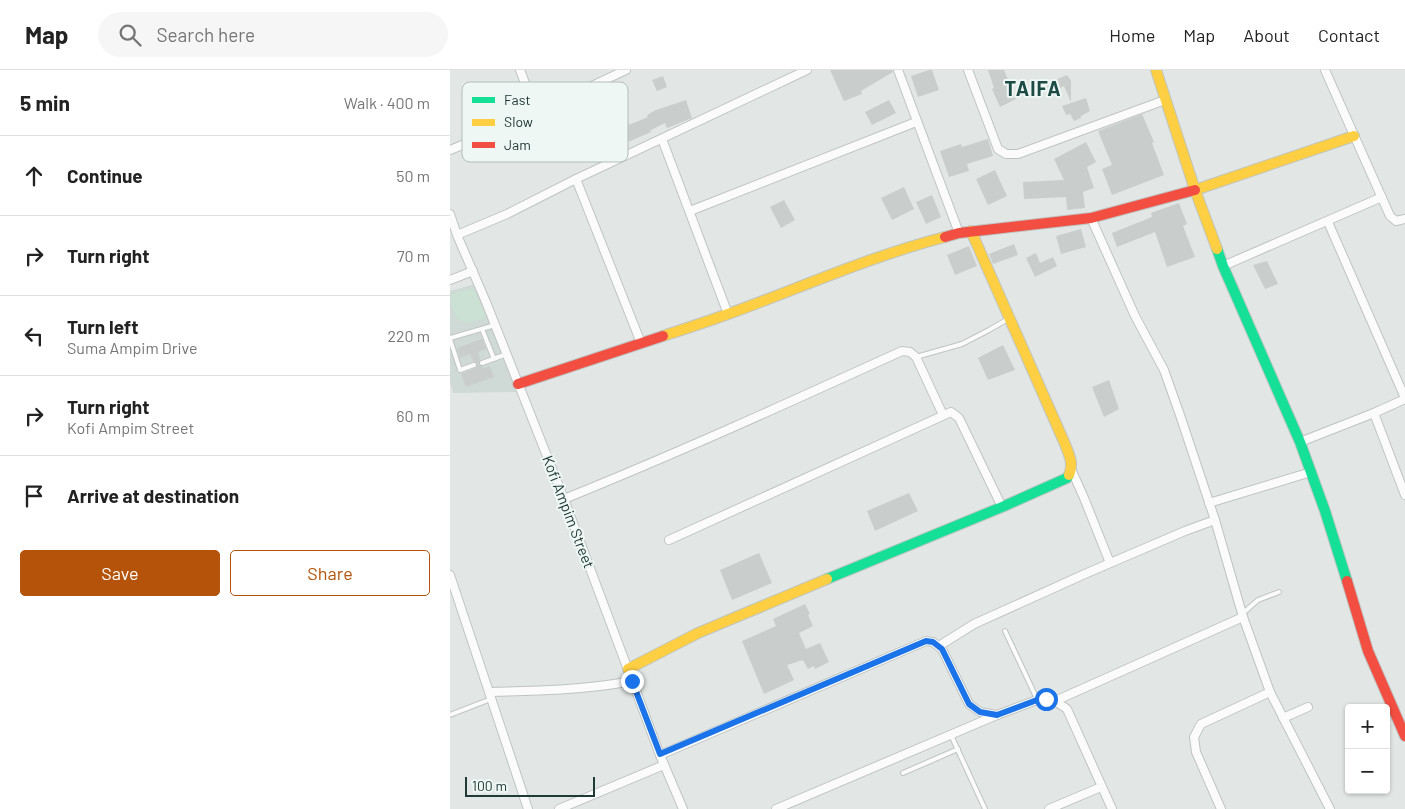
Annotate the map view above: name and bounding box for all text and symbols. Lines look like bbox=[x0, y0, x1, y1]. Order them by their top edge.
search box bbox=[98, 12, 448, 57]
text: Map bbox=[25, 20, 68, 49]
icon: search bbox=[116, 21, 144, 49]
text: Search here bbox=[156, 23, 255, 46]
text: Home bbox=[1109, 24, 1155, 46]
text: Map bbox=[1183, 24, 1215, 46]
text: About bbox=[1243, 24, 1290, 46]
text: Contact bbox=[1318, 24, 1380, 46]
district label: TAIFA bbox=[1004, 76, 1062, 100]
legend bbox=[462, 82, 628, 162]
text: 5 min bbox=[20, 90, 70, 115]
text: Fast bbox=[504, 91, 530, 108]
text: Walk · 400 m bbox=[344, 93, 430, 112]
text: Slow bbox=[504, 113, 533, 130]
text: Jam bbox=[504, 136, 531, 153]
icon: ahead bbox=[20, 162, 48, 190]
text: Continue bbox=[67, 164, 143, 187]
text: 50 m bbox=[396, 166, 430, 185]
icon: right bbox=[20, 242, 48, 270]
text: Turn right bbox=[67, 244, 149, 267]
text: 70 m bbox=[397, 246, 430, 265]
text: Turn left bbox=[67, 315, 138, 338]
icon: left bbox=[20, 322, 48, 350]
text: 220 m bbox=[387, 326, 430, 345]
text: Suma Ampim Drive bbox=[67, 338, 197, 357]
text: Turn right bbox=[67, 395, 149, 418]
icon: right bbox=[20, 402, 48, 430]
text: 60 m bbox=[396, 406, 430, 425]
text: Kofi Ampim Street bbox=[67, 418, 194, 437]
street label: Kofi Ampim Street bbox=[539, 453, 599, 571]
icon: arrive bbox=[20, 482, 48, 510]
text: Arrive at destination bbox=[67, 484, 239, 507]
button: Save bbox=[20, 550, 220, 596]
button: Share bbox=[230, 550, 430, 596]
route end bbox=[621, 670, 644, 693]
route start bbox=[1035, 688, 1058, 711]
map controls bbox=[1345, 704, 1390, 794]
button: + bbox=[1345, 704, 1390, 749]
button: − bbox=[1345, 749, 1390, 794]
scale bar bbox=[465, 774, 595, 797]
text: 100 m bbox=[472, 777, 507, 794]

